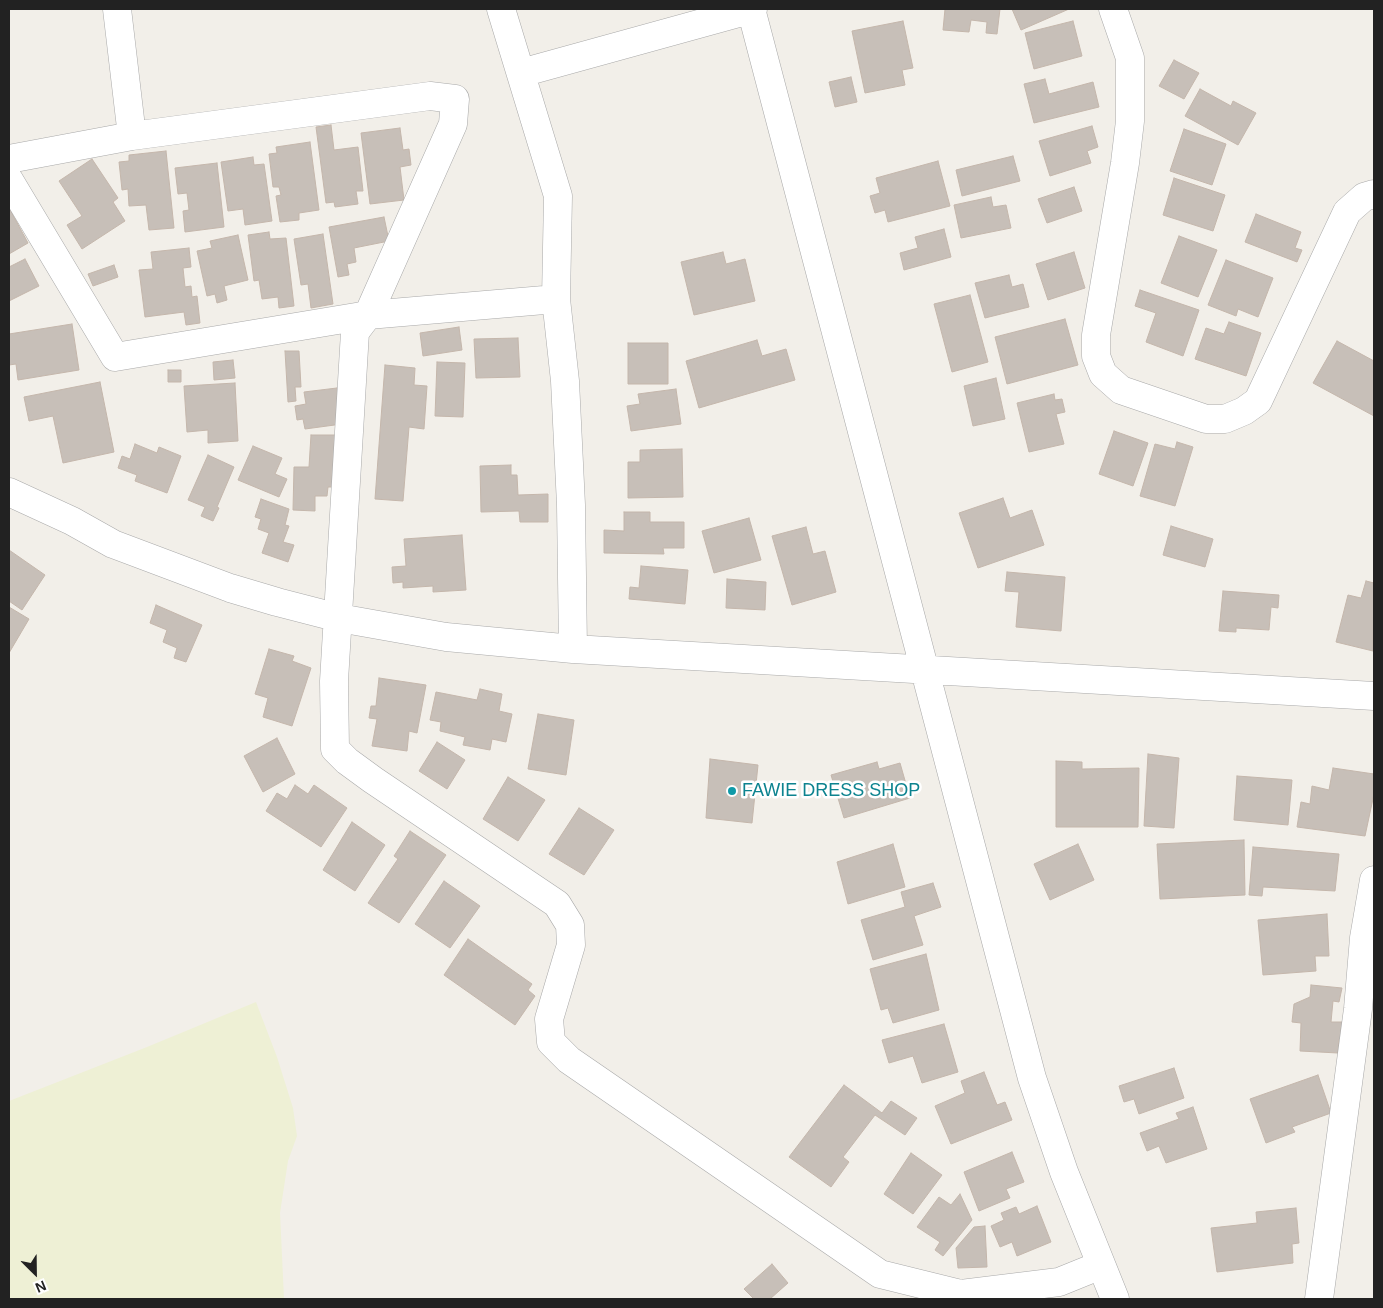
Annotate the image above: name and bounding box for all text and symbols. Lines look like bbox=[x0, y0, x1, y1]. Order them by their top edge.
place label: FAWIE DRESS SHOP bbox=[742, 780, 920, 802]
marker: FAWIE DRESS SHOP bbox=[726, 785, 738, 797]
north arrow bbox=[10, 1248, 60, 1298]
text: N bbox=[33, 1277, 49, 1296]

